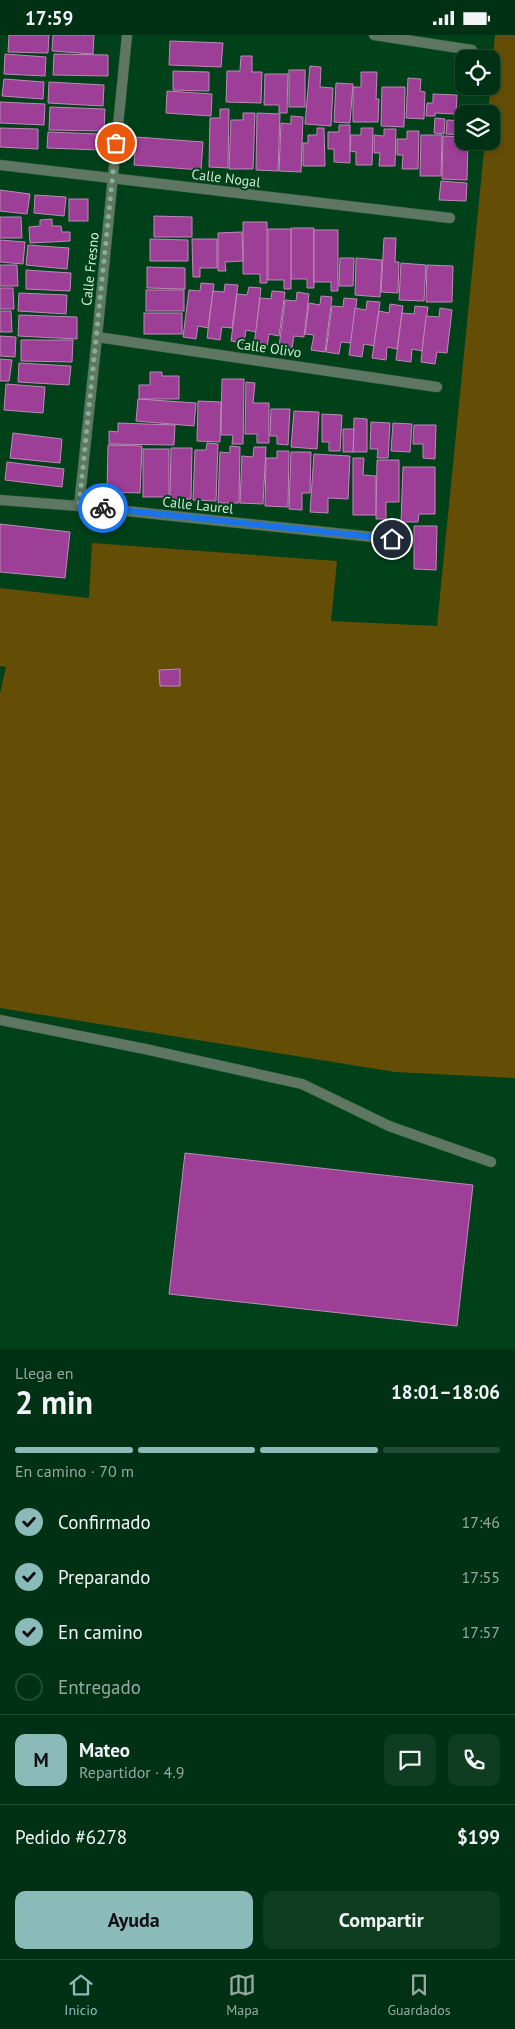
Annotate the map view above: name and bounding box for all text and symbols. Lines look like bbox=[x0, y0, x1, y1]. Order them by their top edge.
text: 17:59 bbox=[25, 6, 73, 30]
map controls bbox=[455, 50, 500, 150]
button: locate bbox=[455, 50, 500, 95]
button: layers bbox=[455, 105, 500, 150]
pin bbox=[95, 122, 137, 164]
icon: bag bbox=[102, 129, 130, 157]
street label: Calle Nogal bbox=[191, 165, 261, 191]
street label: Calle Fresno bbox=[77, 231, 103, 307]
street label: Calle Olivo bbox=[235, 335, 303, 361]
courier bbox=[78, 483, 128, 533]
street label: Calle Laurel bbox=[162, 492, 234, 518]
icon: bike bbox=[89, 494, 117, 522]
pin bbox=[371, 518, 413, 560]
icon: home bbox=[378, 525, 406, 553]
text: Llega en bbox=[15, 1363, 74, 1383]
text: 18:01–18:06 bbox=[391, 1380, 500, 1404]
text: 2 min bbox=[15, 1381, 93, 1423]
text: En camino · 70 m bbox=[15, 1461, 134, 1481]
icon: check bbox=[15, 1508, 43, 1536]
text: Confirmado bbox=[58, 1510, 151, 1534]
text: 17:46 bbox=[462, 1512, 500, 1532]
icon: check bbox=[15, 1563, 43, 1591]
text: Preparando bbox=[58, 1565, 150, 1589]
text: 17:55 bbox=[462, 1567, 500, 1587]
icon: check bbox=[15, 1618, 43, 1646]
text: En camino bbox=[58, 1620, 143, 1644]
text: 17:57 bbox=[462, 1622, 500, 1642]
text: Entregado bbox=[58, 1675, 141, 1699]
button: chat bbox=[384, 1734, 436, 1786]
button: phone bbox=[448, 1734, 500, 1786]
text: Mateo bbox=[79, 1738, 130, 1762]
text: M bbox=[33, 1748, 49, 1772]
text: Repartidor · 4.9 bbox=[79, 1762, 184, 1782]
text: Pedido #6278 bbox=[15, 1825, 127, 1849]
text: $199 bbox=[457, 1825, 500, 1849]
button: Ayuda bbox=[15, 1891, 253, 1949]
button: Compartir bbox=[263, 1891, 500, 1949]
tab: Inicio bbox=[64, 1971, 97, 2019]
tab: Mapa bbox=[226, 1971, 259, 2019]
tab: Guardados bbox=[387, 1971, 451, 2019]

